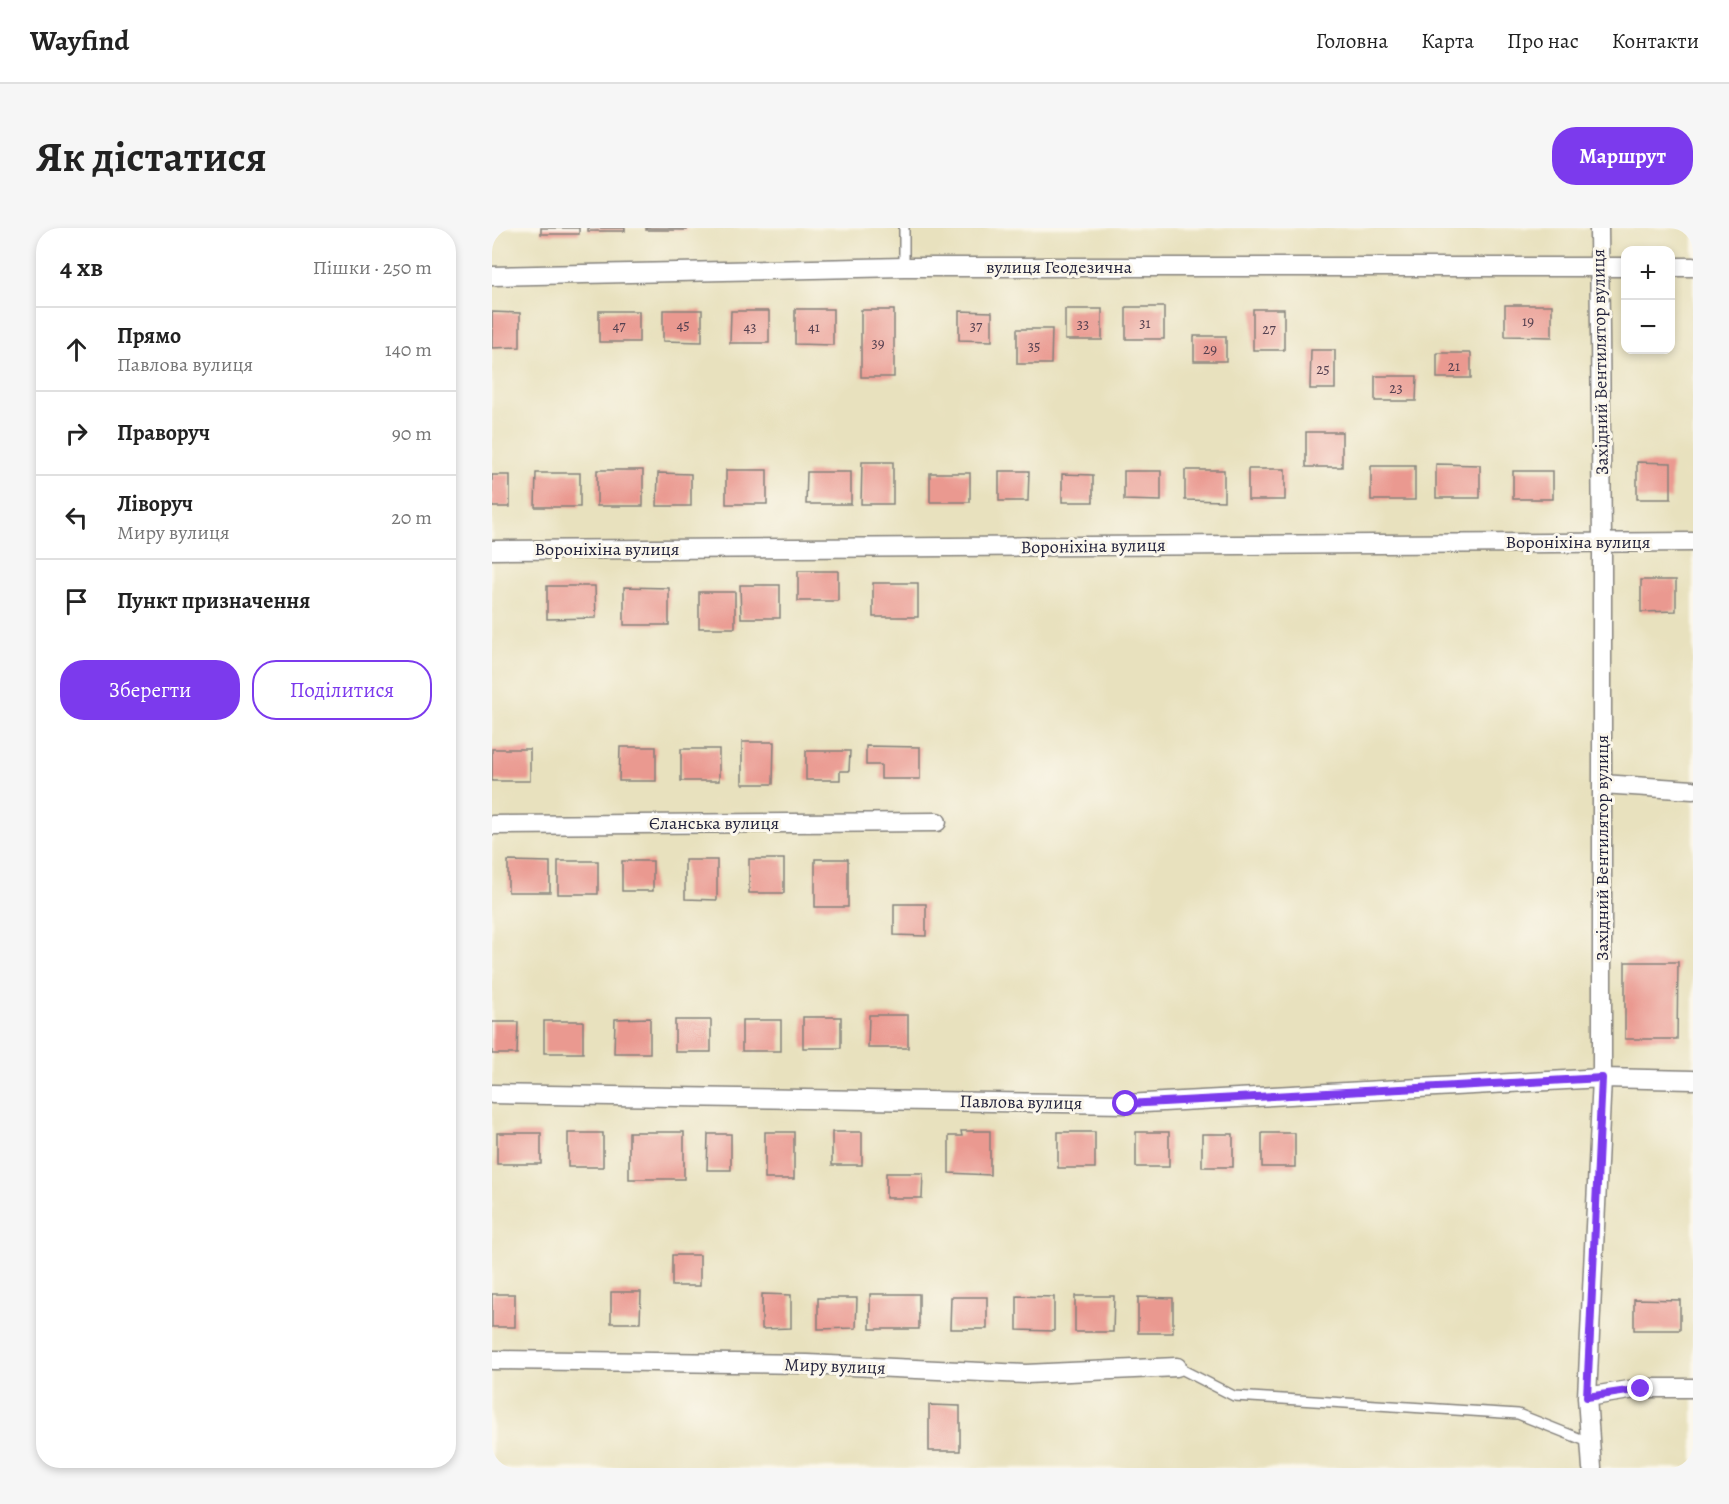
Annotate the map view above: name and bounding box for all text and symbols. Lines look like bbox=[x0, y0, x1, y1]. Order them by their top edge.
text: Wayfind bbox=[30, 22, 129, 60]
text: Головна bbox=[1316, 27, 1388, 55]
text: Карта bbox=[1421, 27, 1474, 55]
text: Про нас bbox=[1507, 27, 1579, 55]
text: Контакти bbox=[1612, 27, 1699, 55]
button: Маршрут bbox=[1552, 127, 1693, 185]
text: Як дістатися bbox=[36, 128, 267, 185]
map controls bbox=[1621, 246, 1675, 354]
button: + bbox=[1621, 246, 1675, 300]
street label: Західний Вентилятор вулиця bbox=[1586, 249, 1614, 475]
text: 4 хв bbox=[60, 250, 103, 285]
text: Пішки · 250 m bbox=[313, 254, 432, 281]
street label: вулиця Геодезична bbox=[986, 255, 1133, 279]
button: − bbox=[1621, 300, 1675, 354]
house number: 19 bbox=[1522, 311, 1534, 331]
house number: 31 bbox=[1139, 313, 1151, 333]
house number: 33 bbox=[1077, 314, 1089, 334]
house number: 45 bbox=[676, 315, 690, 335]
house number: 47 bbox=[612, 316, 626, 336]
house number: 37 bbox=[970, 316, 983, 336]
house number: 43 bbox=[743, 317, 757, 337]
house number: 41 bbox=[808, 317, 820, 337]
house number: 27 bbox=[1262, 319, 1276, 339]
text: Прямо bbox=[117, 321, 181, 351]
icon: ahead bbox=[60, 333, 93, 366]
house number: 39 bbox=[871, 333, 885, 353]
text: 140 m bbox=[385, 336, 432, 363]
house number: 35 bbox=[1028, 336, 1040, 356]
house number: 29 bbox=[1203, 339, 1217, 359]
text: Павлова вулиця bbox=[117, 351, 253, 378]
house number: 21 bbox=[1448, 356, 1460, 376]
house number: 25 bbox=[1316, 359, 1330, 379]
house number: 23 bbox=[1389, 378, 1403, 398]
icon: right bbox=[60, 417, 93, 450]
text: Праворуч bbox=[117, 418, 210, 448]
text: 90 m bbox=[392, 420, 432, 447]
text: Ліворуч bbox=[117, 489, 193, 519]
icon: left bbox=[60, 501, 93, 534]
text: 20 m bbox=[391, 504, 432, 531]
text: Миру вулиця bbox=[117, 519, 230, 546]
street label: Вороніхіна вулиця bbox=[1506, 530, 1650, 554]
street label: Вороніхіна вулиця bbox=[1020, 533, 1166, 559]
street label: Вороніхіна вулиця bbox=[535, 537, 679, 561]
icon: arrive bbox=[60, 585, 93, 618]
text: Пункт призначення bbox=[117, 586, 310, 616]
button: Зберегти bbox=[60, 660, 240, 720]
button: Поділитися bbox=[252, 660, 432, 720]
street label: Західний Вентилятор вулиця bbox=[1590, 735, 1614, 961]
street label: Єланська вулиця bbox=[649, 811, 779, 835]
street label: Павлова вулиця bbox=[959, 1089, 1083, 1115]
route start bbox=[1112, 1090, 1138, 1116]
street label: Миру вулиця bbox=[784, 1352, 886, 1380]
route end bbox=[1627, 1375, 1653, 1401]

